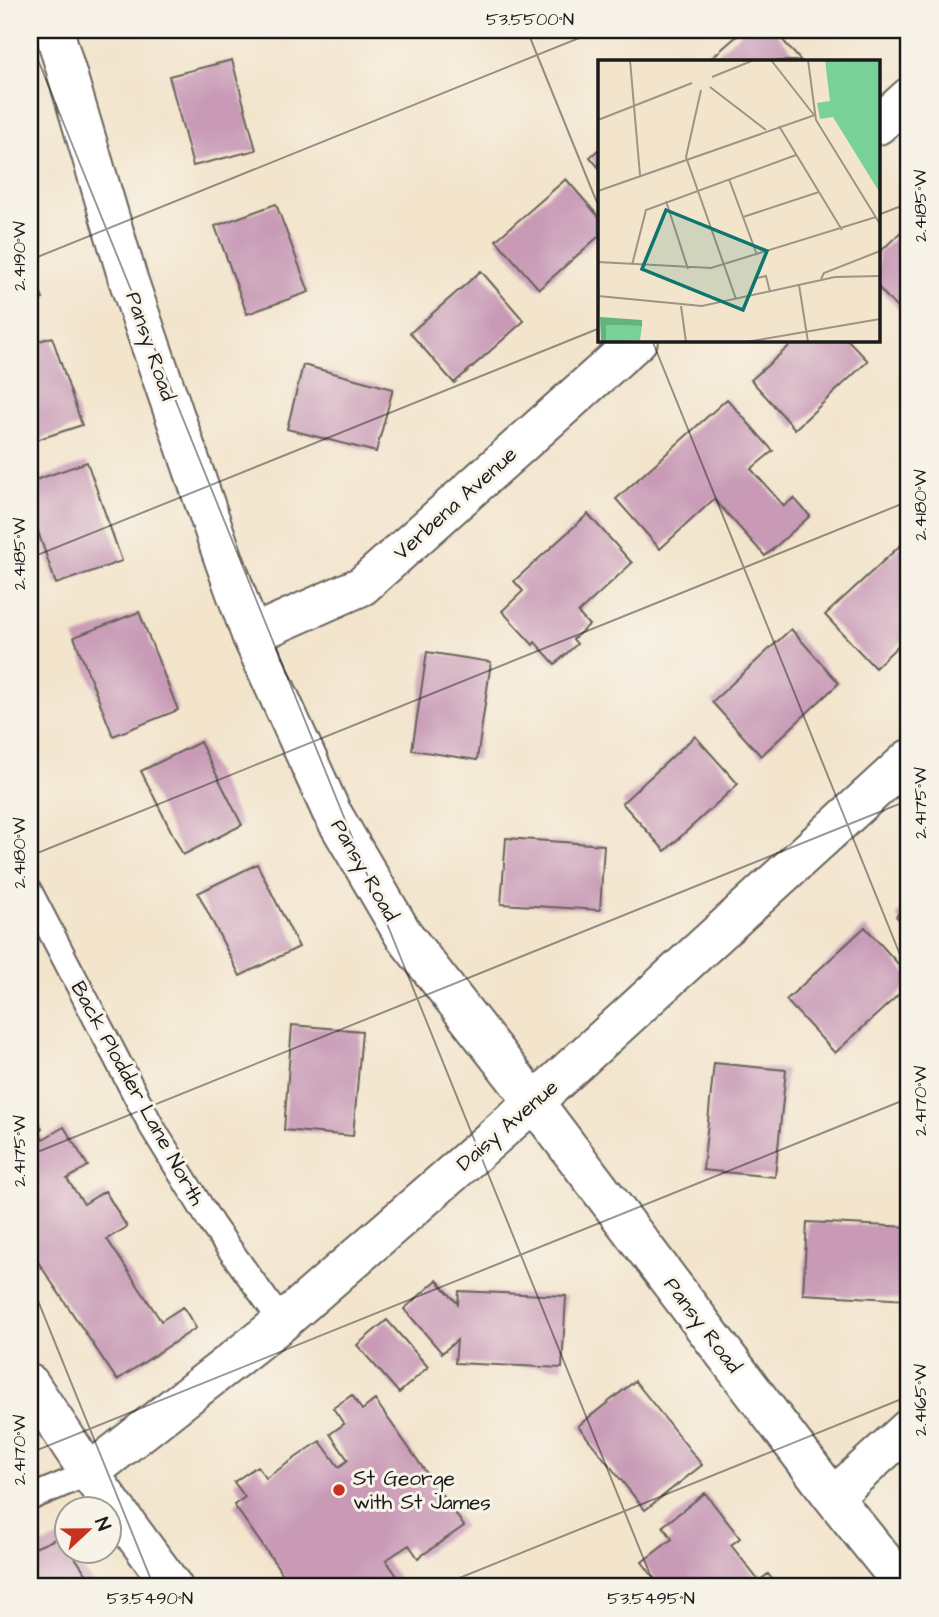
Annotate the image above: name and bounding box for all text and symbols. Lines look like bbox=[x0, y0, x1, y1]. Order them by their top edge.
text: 53.5500°N bbox=[486, 7, 574, 32]
inset map bbox=[598, 60, 880, 341]
text: 2.4185°W bbox=[908, 170, 933, 242]
text: 2.4190°W bbox=[7, 221, 32, 291]
street label: Pansy Road bbox=[116, 288, 183, 405]
street label: Verbena Avenue bbox=[387, 440, 523, 567]
text: 2.4180°W bbox=[908, 469, 933, 541]
text: 2.4185°W bbox=[7, 518, 32, 590]
text: 2.4175°W bbox=[908, 767, 933, 839]
street label: Pansy Road bbox=[322, 814, 406, 928]
text: 2.4180°W bbox=[7, 817, 32, 889]
street label: Back Plodder Lane North bbox=[64, 976, 212, 1211]
text: 2.4170°W bbox=[908, 1066, 933, 1136]
street label: Daisy Avenue bbox=[450, 1073, 566, 1179]
text: 2.4175°W bbox=[7, 1115, 32, 1187]
street label: Pansy Road bbox=[655, 1271, 748, 1381]
text: 2.4165°W bbox=[908, 1364, 933, 1436]
text: 2.4170°W bbox=[7, 1415, 32, 1485]
place label: St George with St James bbox=[353, 1464, 491, 1517]
marker: St George with St James bbox=[331, 1482, 347, 1498]
north arrow bbox=[52, 1494, 122, 1564]
text: N bbox=[88, 1514, 117, 1535]
text: 53.5490°N bbox=[107, 1586, 193, 1611]
text: 53.5495°N bbox=[607, 1586, 695, 1611]

